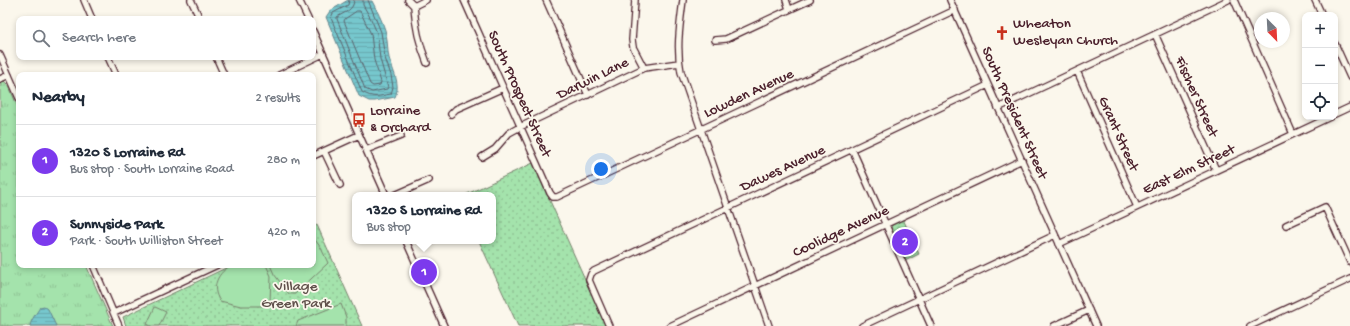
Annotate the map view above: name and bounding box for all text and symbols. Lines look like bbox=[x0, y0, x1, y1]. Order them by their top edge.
north arrow bbox=[1254, 12, 1290, 48]
map controls bbox=[1302, 12, 1338, 120]
button: + bbox=[1302, 12, 1338, 48]
place label: Wheaton Wesleyan Church bbox=[1013, 15, 1118, 50]
search box bbox=[16, 16, 316, 60]
church icon: Wheaton Wesleyan Church bbox=[994, 25, 1010, 41]
icon: search bbox=[30, 27, 52, 49]
street label: South Prospect Street bbox=[483, 28, 556, 162]
text: Search here bbox=[62, 29, 136, 47]
street label: South President Street bbox=[977, 44, 1052, 184]
button: − bbox=[1302, 48, 1338, 84]
street label: Fischer Street bbox=[1170, 53, 1223, 142]
street label: Darwin Lane bbox=[553, 54, 632, 105]
street label: Lowden Avenue bbox=[701, 65, 797, 123]
button: locate bbox=[1302, 84, 1338, 120]
text: Nearby bbox=[32, 88, 85, 108]
text: 2 results bbox=[255, 91, 300, 106]
street label: Grant Street bbox=[1094, 94, 1143, 176]
place label: Lorraine & Orchard bbox=[370, 102, 432, 137]
bus stop icon: Lorraine & Orchard bbox=[351, 112, 367, 128]
street label: East Elm Street bbox=[1140, 140, 1240, 199]
street label: Dawes Avenue bbox=[737, 141, 829, 197]
text: 1320 S Lorraine Rd bbox=[70, 144, 184, 162]
text: 1 bbox=[42, 153, 48, 168]
text: 280 m bbox=[267, 153, 300, 168]
your location bbox=[591, 159, 611, 179]
text: Bus stop · South Lorraine Road bbox=[70, 162, 233, 177]
popup bbox=[352, 192, 496, 244]
text: 1320 S Lorraine Rd bbox=[367, 202, 481, 220]
street label: Coolidge Avenue bbox=[790, 202, 892, 262]
text: Sunnyside Park bbox=[70, 216, 163, 234]
text: Bus stop bbox=[367, 220, 411, 235]
text: 2 bbox=[42, 225, 48, 240]
text: 420 m bbox=[268, 225, 300, 240]
pin: 2 bbox=[892, 227, 918, 257]
text: Park · South Williston Street bbox=[70, 234, 222, 249]
pin: 1 bbox=[411, 257, 437, 287]
park label: Village Green Park bbox=[261, 278, 332, 313]

